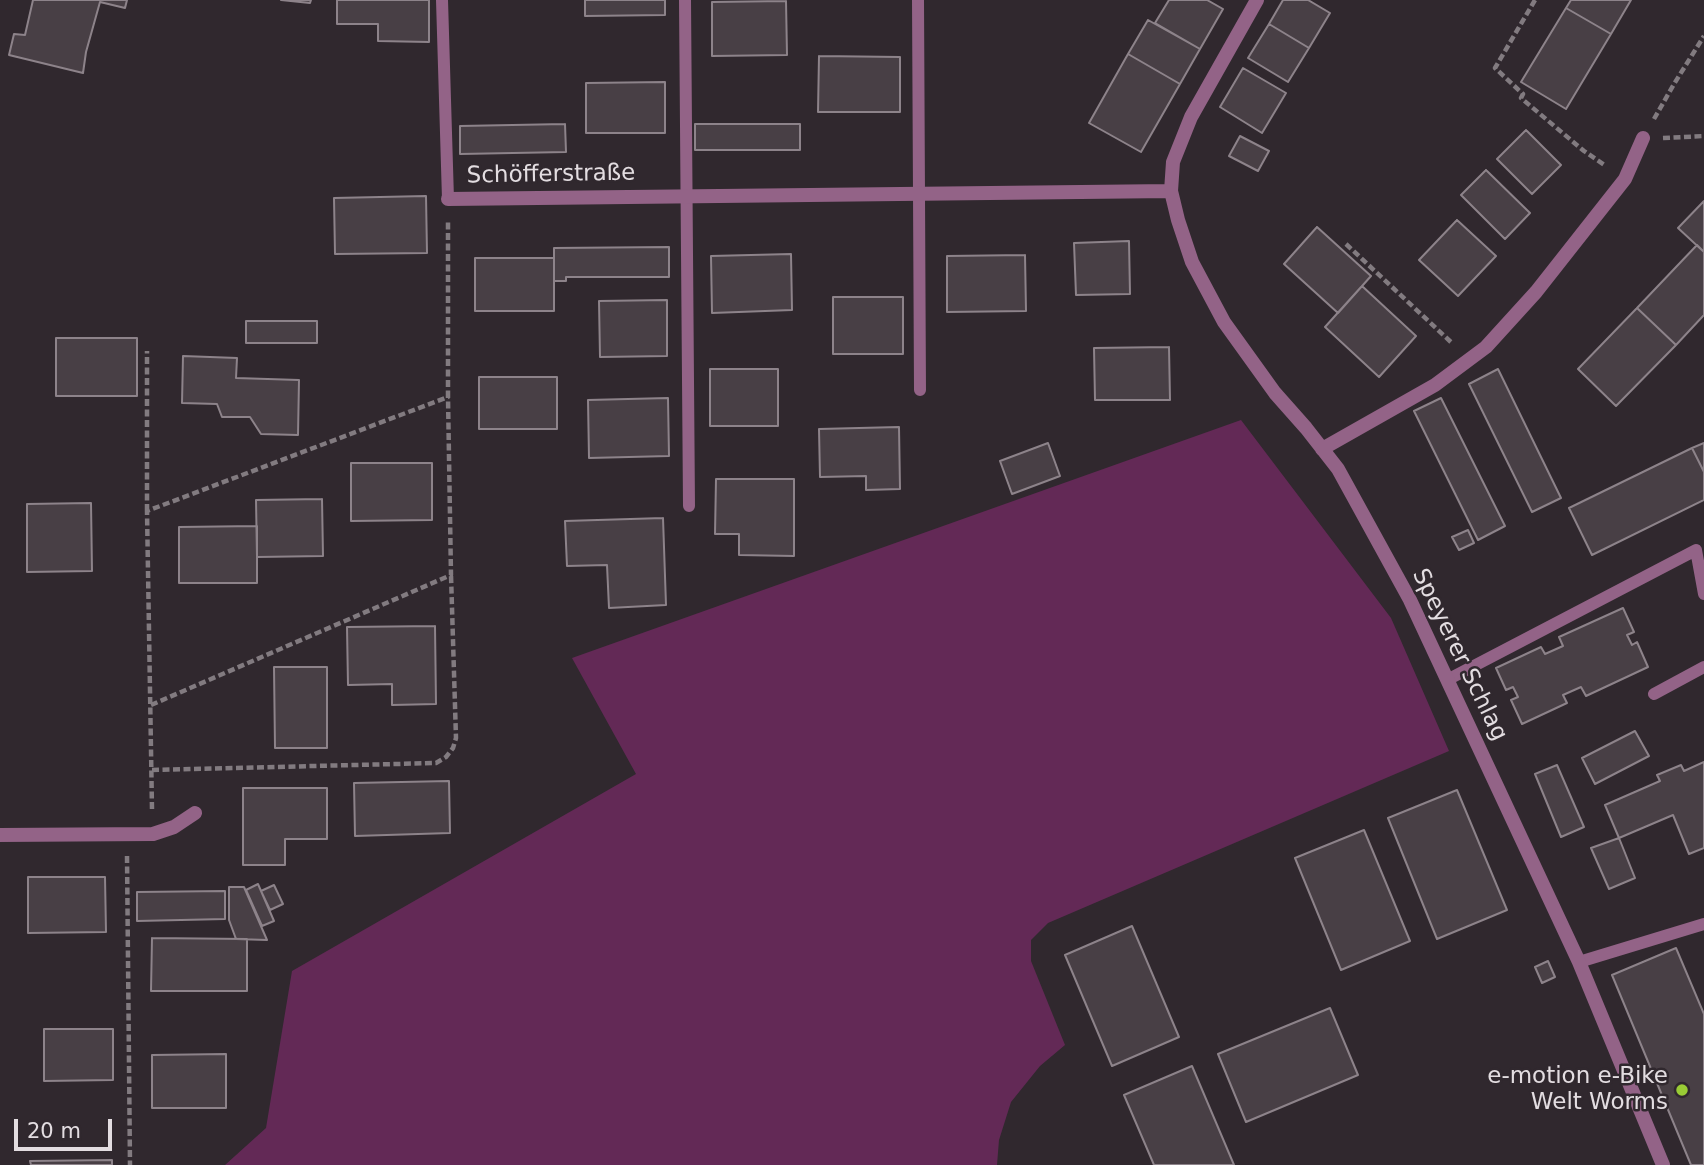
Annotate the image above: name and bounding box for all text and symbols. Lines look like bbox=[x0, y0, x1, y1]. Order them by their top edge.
street label: Schöfferstraße bbox=[467, 160, 635, 190]
street label: Speyerer Schlag bbox=[1405, 565, 1513, 745]
place label: e-motion e-Bike Welt Worms bbox=[1487, 1063, 1668, 1117]
marker: e-motion e-Bike Welt Worms bbox=[1674, 1082, 1690, 1098]
scale bar bbox=[18, 1106, 116, 1150]
text: 20 m bbox=[27, 1119, 81, 1143]

